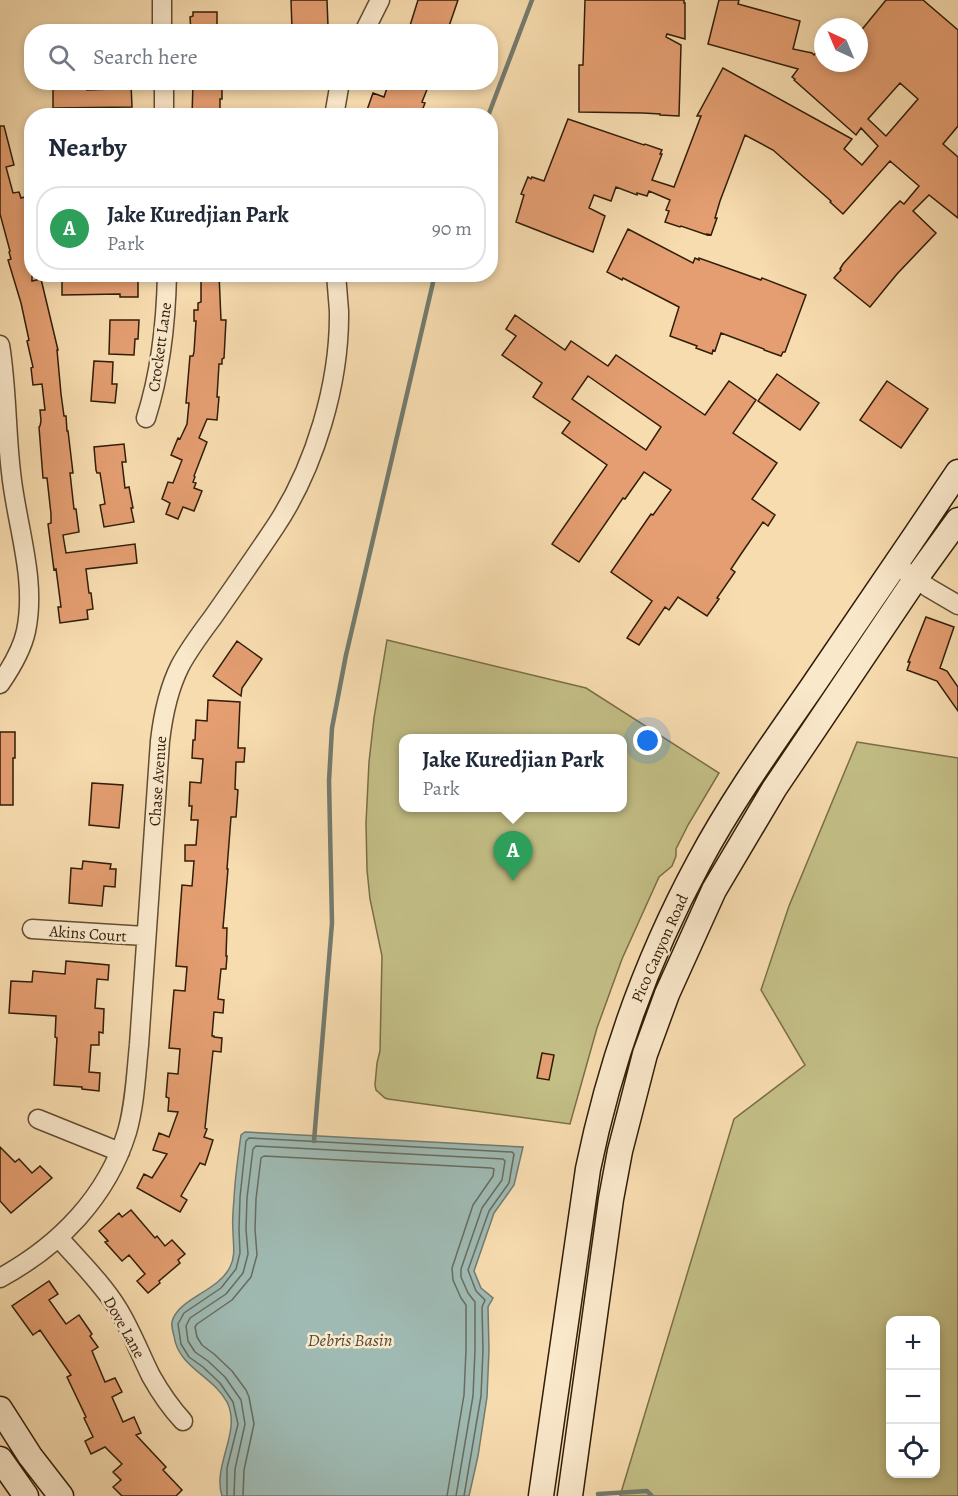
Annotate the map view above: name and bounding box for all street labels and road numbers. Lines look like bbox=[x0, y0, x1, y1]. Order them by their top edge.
street label: Crockett Lane bbox=[143, 301, 177, 393]
street label: Chase Avenue bbox=[144, 735, 172, 827]
street label: Pico Canyon Road bbox=[626, 890, 694, 1006]
street label: Akins Court bbox=[47, 920, 127, 948]
street label: Dove Lane bbox=[98, 1293, 150, 1362]

